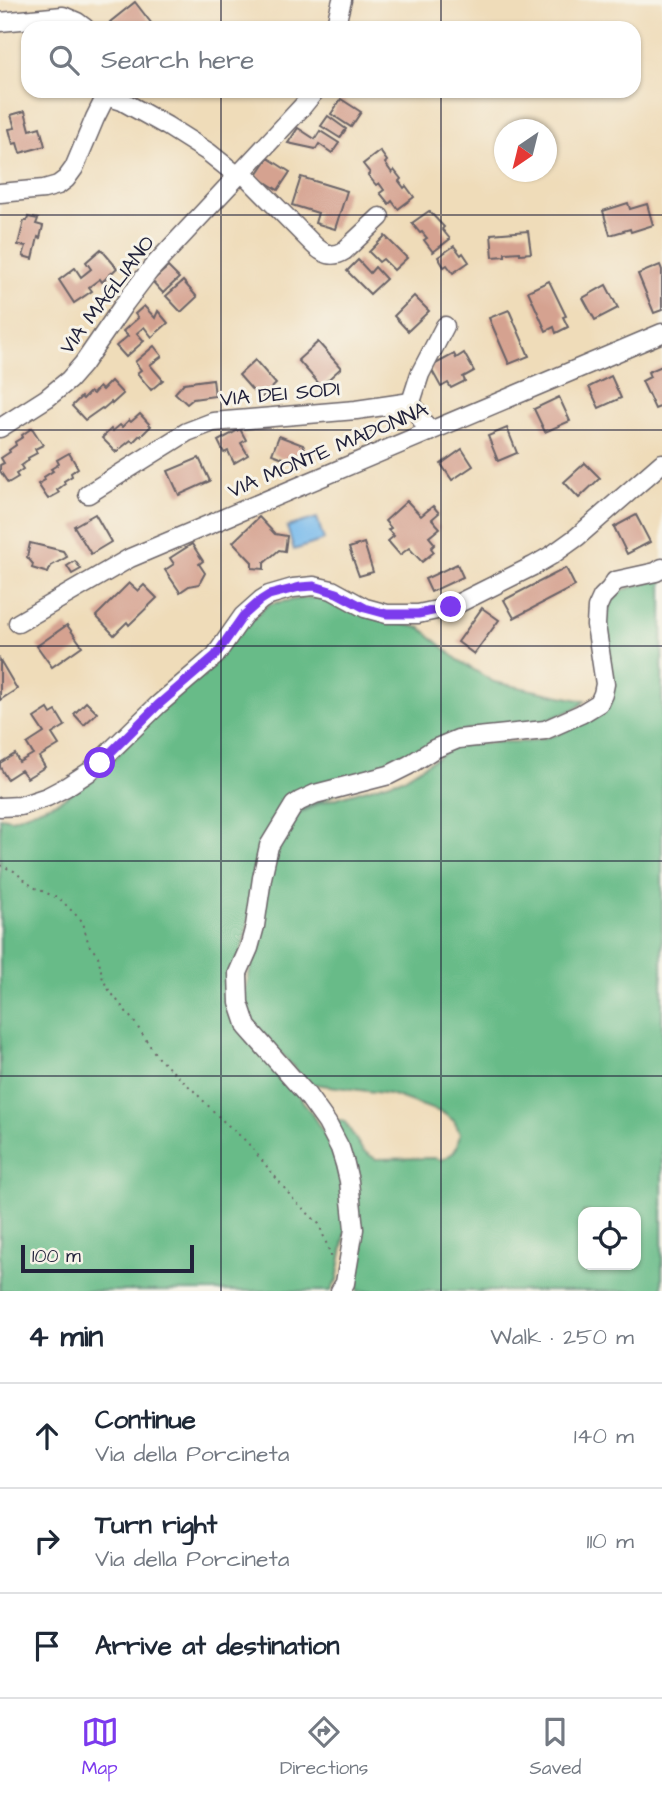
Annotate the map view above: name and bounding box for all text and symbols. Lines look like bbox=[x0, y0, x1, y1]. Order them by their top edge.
search box bbox=[21, 21, 641, 98]
icon: search bbox=[45, 41, 83, 79]
text: Search here bbox=[101, 42, 254, 78]
north arrow bbox=[494, 119, 557, 182]
street label: VIA MAGLIANO bbox=[53, 230, 161, 360]
street label: VIA DEI SODI bbox=[219, 374, 341, 414]
street label: VIA MONTE MADONNA bbox=[223, 394, 433, 505]
route end bbox=[435, 591, 466, 622]
route start bbox=[84, 747, 115, 778]
map controls bbox=[578, 1207, 641, 1270]
button: locate bbox=[578, 1207, 641, 1270]
scale bar bbox=[21, 1242, 194, 1274]
text: 100 m bbox=[32, 1243, 81, 1270]
text: 4 min bbox=[28, 1316, 103, 1358]
text: Walk · 250 m bbox=[490, 1321, 634, 1353]
text: Continue bbox=[95, 1402, 196, 1438]
icon: ahead bbox=[28, 1417, 66, 1455]
text: 140 m bbox=[574, 1420, 634, 1452]
text: Via della Porcineta bbox=[95, 1438, 289, 1470]
text: Turn right bbox=[95, 1507, 217, 1543]
icon: right bbox=[28, 1522, 66, 1560]
text: 110 m bbox=[586, 1525, 634, 1557]
text: Via della Porcineta bbox=[95, 1543, 289, 1575]
icon: arrive bbox=[28, 1627, 66, 1665]
text: Arrive at destination bbox=[95, 1628, 340, 1664]
tab: Map bbox=[81, 1713, 119, 1782]
tab: Directions bbox=[280, 1713, 368, 1782]
tab: Saved bbox=[530, 1713, 581, 1782]

